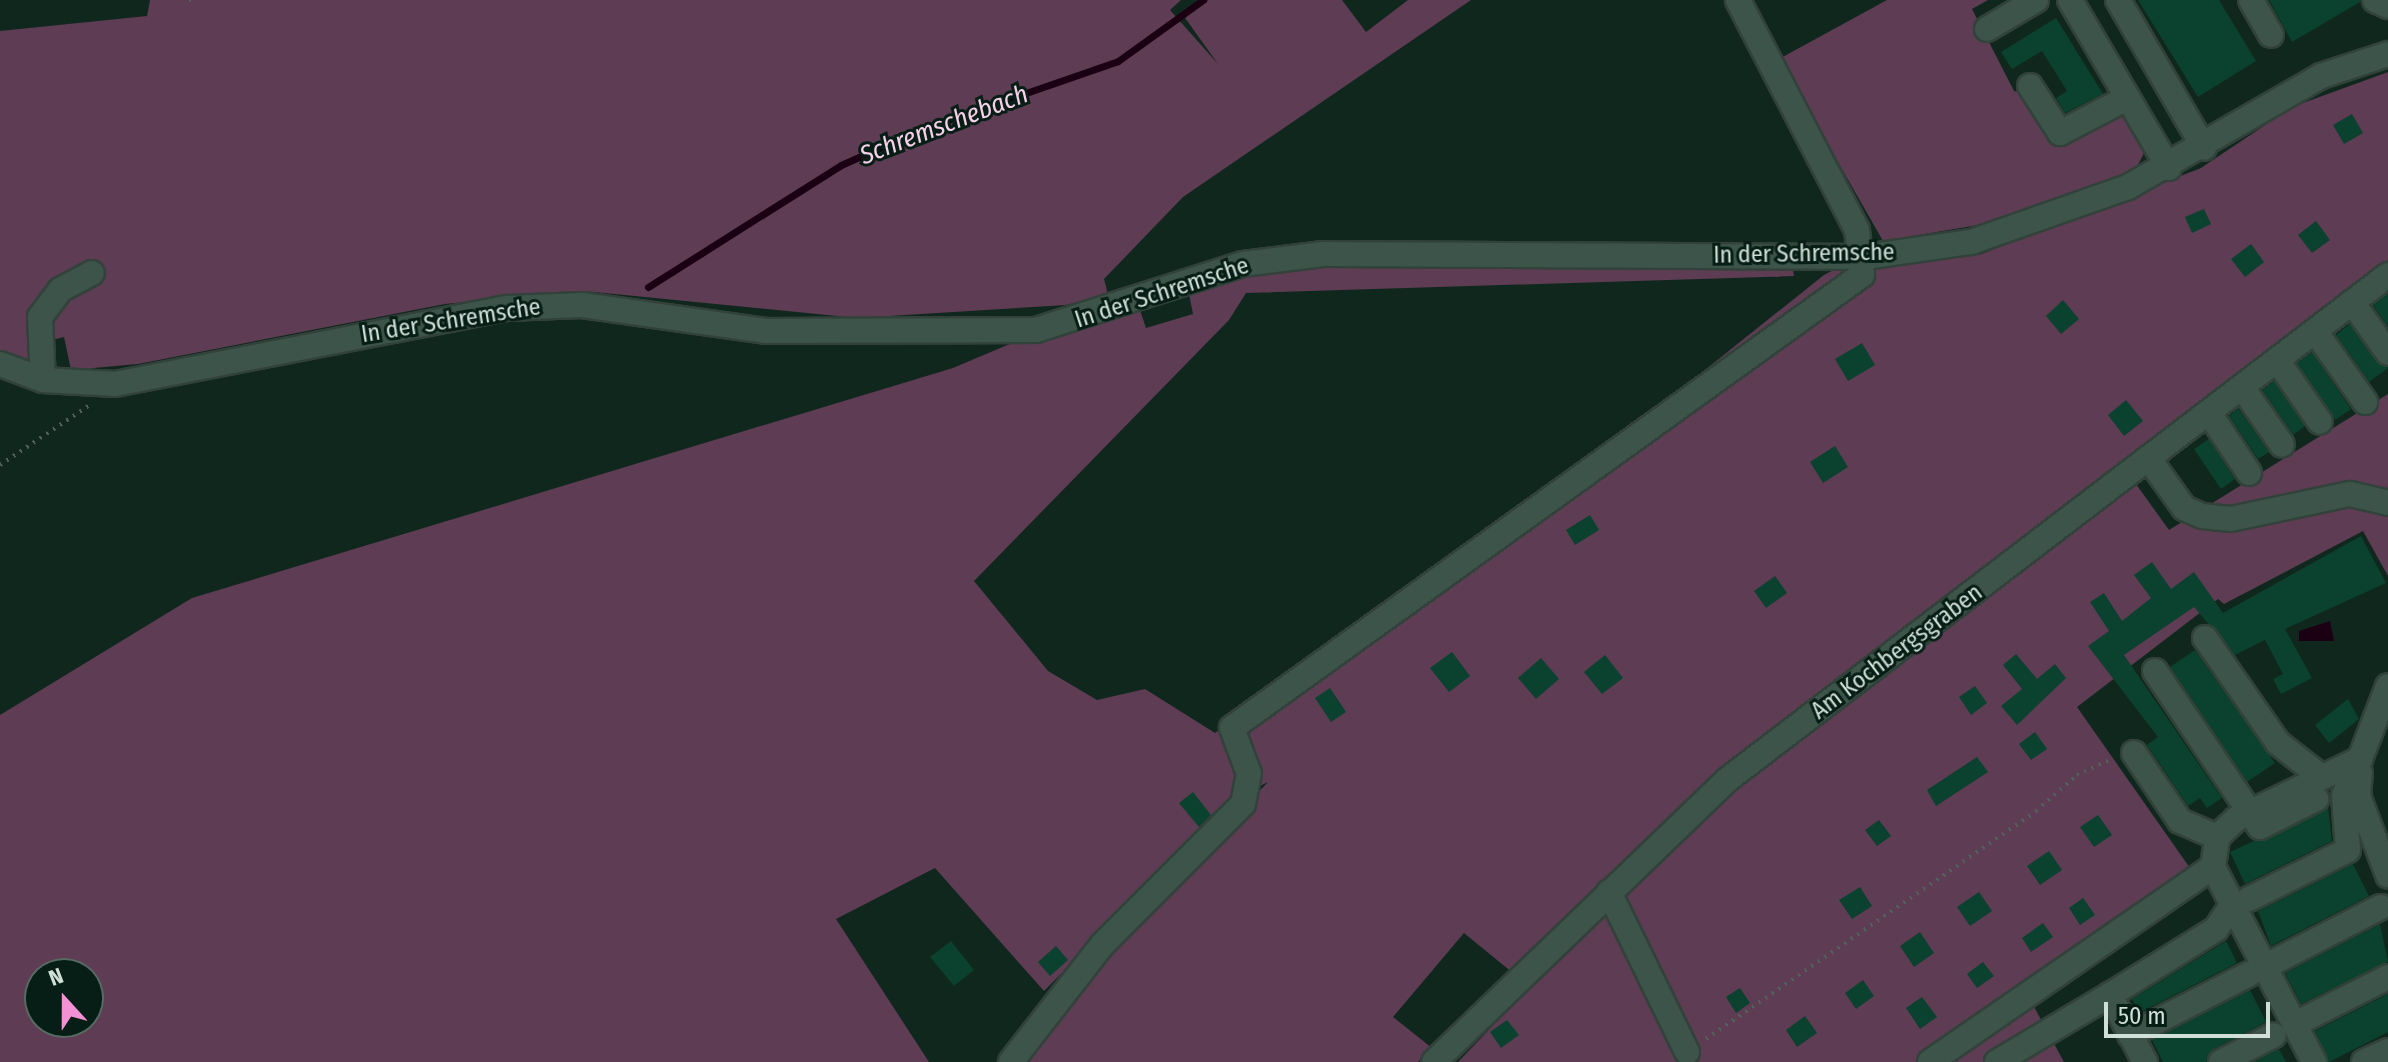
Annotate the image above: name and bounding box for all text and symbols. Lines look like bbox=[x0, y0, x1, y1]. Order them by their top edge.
water label: Schremschebach bbox=[855, 79, 1033, 171]
street label: In der Schremsche bbox=[1713, 238, 1895, 270]
street label: In der Schremsche bbox=[1071, 251, 1253, 335]
street label: In der Schremsche bbox=[359, 293, 543, 349]
street label: Am Kochbergsgraben bbox=[1806, 578, 1988, 726]
north arrow bbox=[24, 958, 104, 1038]
text: N bbox=[45, 962, 67, 992]
scale bar bbox=[2108, 986, 2274, 1036]
text: 50 m bbox=[2118, 1002, 2166, 1030]

